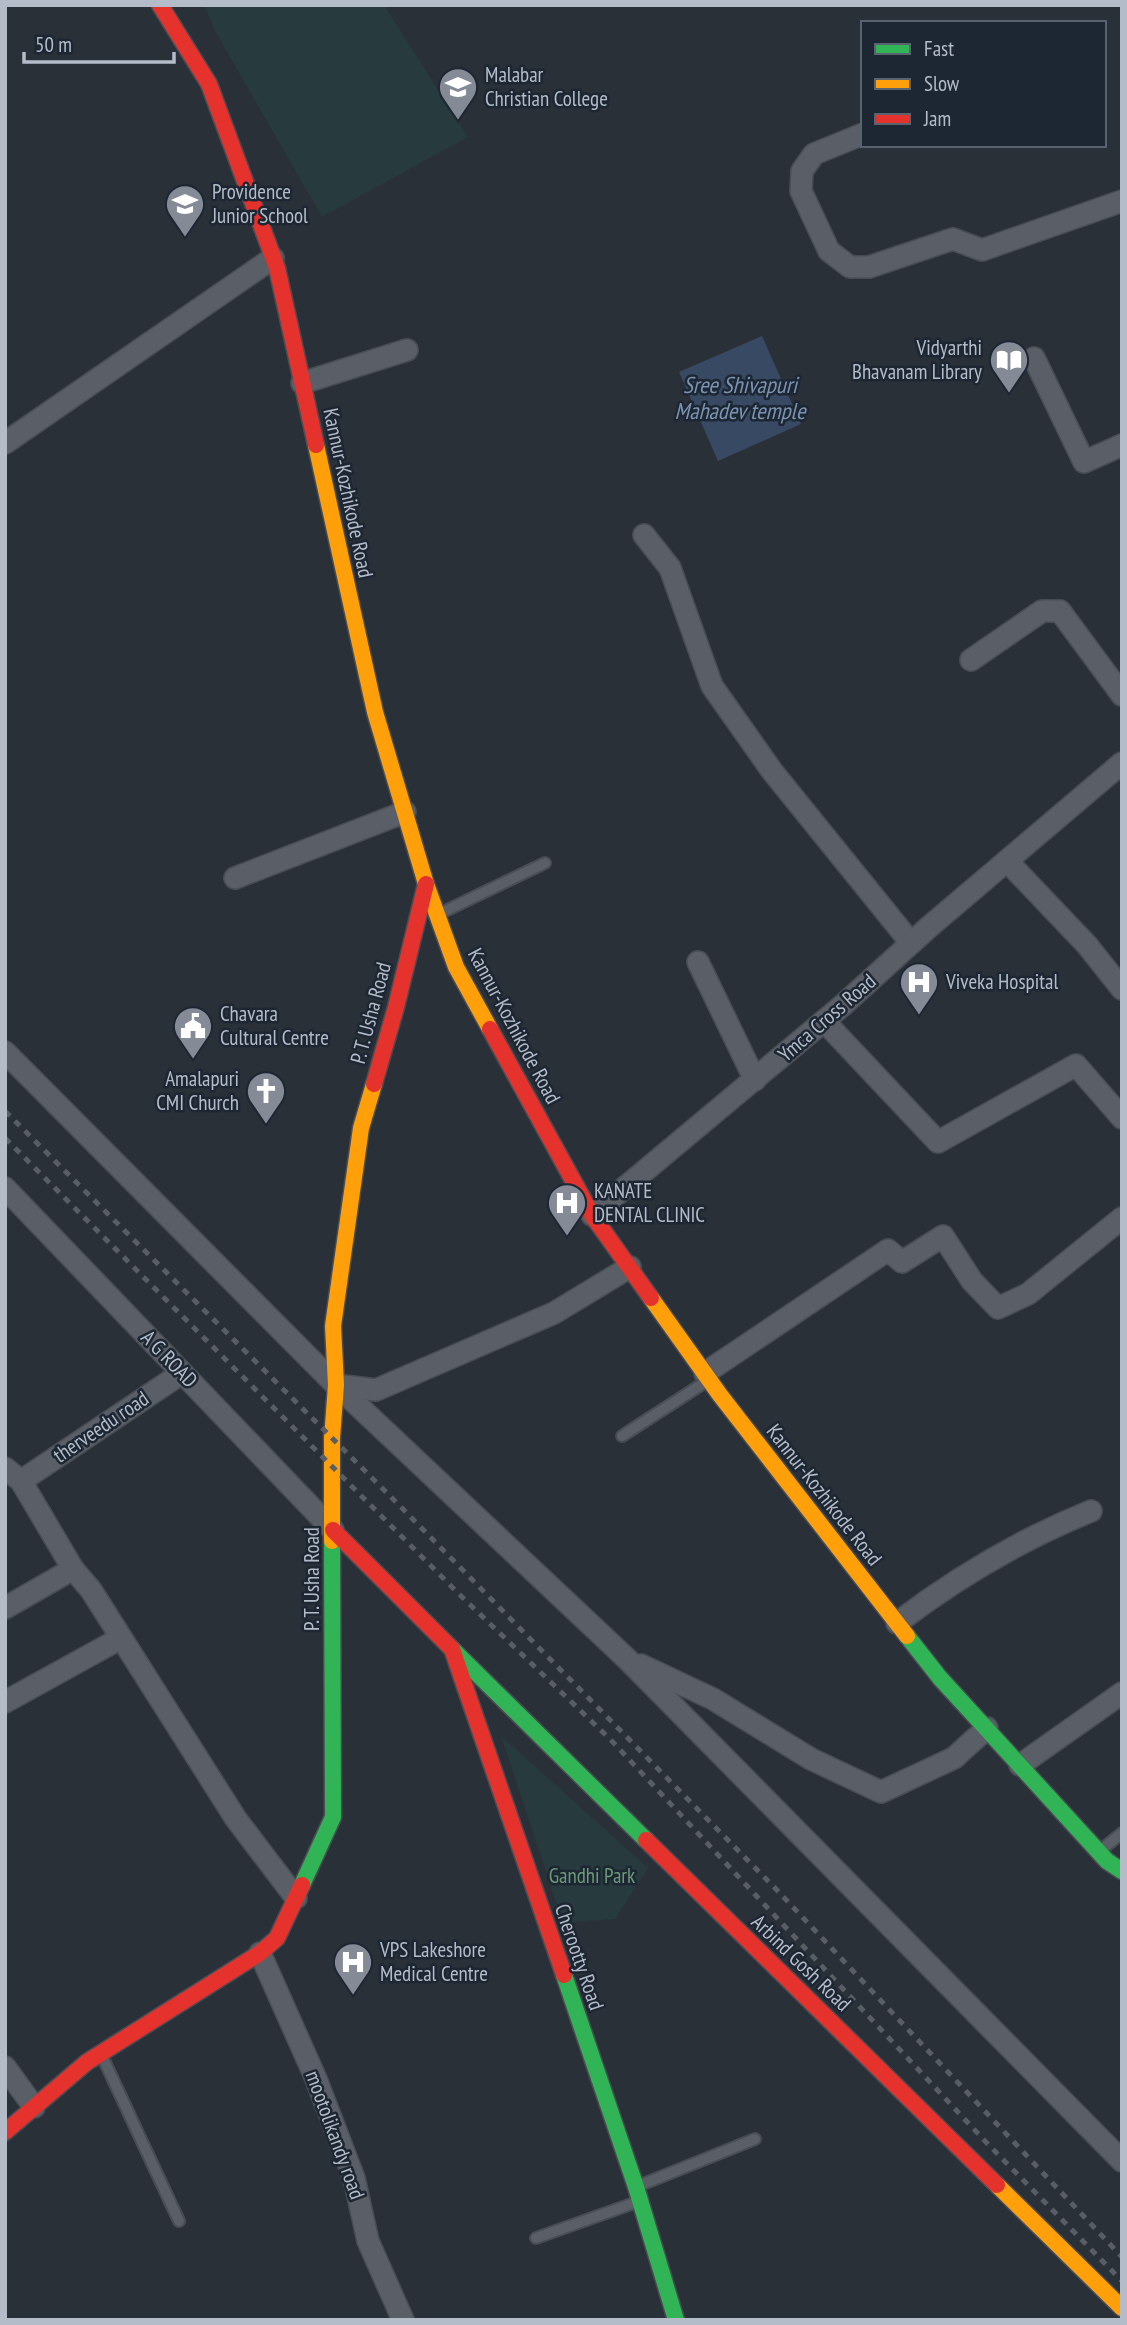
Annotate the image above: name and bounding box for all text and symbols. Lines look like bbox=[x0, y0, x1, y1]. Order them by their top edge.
scale bar bbox=[24, 21, 175, 65]
legend bbox=[861, 21, 1106, 147]
text: 50 m bbox=[35, 31, 72, 58]
text: Fast bbox=[924, 35, 954, 62]
place label: Malabar Christian College bbox=[485, 61, 608, 112]
school or university icon: Malabar Christian College bbox=[437, 66, 479, 121]
text: Slow bbox=[924, 70, 960, 97]
text: Jam bbox=[923, 105, 951, 132]
place label: Providence Junior School bbox=[211, 178, 308, 229]
school or university icon: Providence Junior School bbox=[164, 183, 206, 238]
place label: Vidyarthi Bhavanam Library bbox=[852, 334, 982, 385]
library icon: Vidyarthi Bhavanam Library bbox=[988, 339, 1030, 394]
water label: Sree Shivapuri Mahadev temple bbox=[675, 370, 807, 425]
street label: Kannur-Kozhikode Road bbox=[317, 406, 380, 580]
street label: Kannur-Kozhikode Road bbox=[462, 943, 567, 1108]
street label: P. T. Usha Road bbox=[344, 959, 397, 1067]
hospital icon: Viveka Hospital bbox=[898, 961, 940, 1016]
street label: Ymca Cross Road bbox=[772, 968, 881, 1067]
place label: Viveka Hospital bbox=[945, 968, 1058, 995]
place label: Chavara Cultural Centre bbox=[220, 1000, 329, 1051]
public building icon: Chavara Cultural Centre bbox=[172, 1005, 214, 1060]
place label: Amalapuri CMI Church bbox=[156, 1065, 239, 1116]
church icon: Amalapuri CMI Church bbox=[245, 1070, 287, 1125]
place label: KANATE DENTAL CLINIC bbox=[594, 1177, 705, 1228]
hospital icon: KANATE DENTAL CLINIC bbox=[546, 1182, 588, 1237]
street label: A G ROAD bbox=[135, 1324, 203, 1393]
street label: therveedu road bbox=[48, 1385, 154, 1468]
street label: Kannur-Kozhikode Road bbox=[761, 1418, 888, 1571]
street label: P. T. Usha Road bbox=[298, 1527, 325, 1631]
park label: Gandhi Park bbox=[549, 1862, 635, 1889]
street label: Cherootty Road bbox=[549, 1900, 610, 2013]
street label: Arbind Gosh Road bbox=[746, 1908, 857, 2017]
place label: VPS Lakeshore Medical Centre bbox=[379, 1936, 488, 1987]
hospital icon: VPS Lakeshore Medical Centre bbox=[332, 1941, 374, 1996]
street label: mootolikandy road bbox=[300, 2067, 371, 2203]

